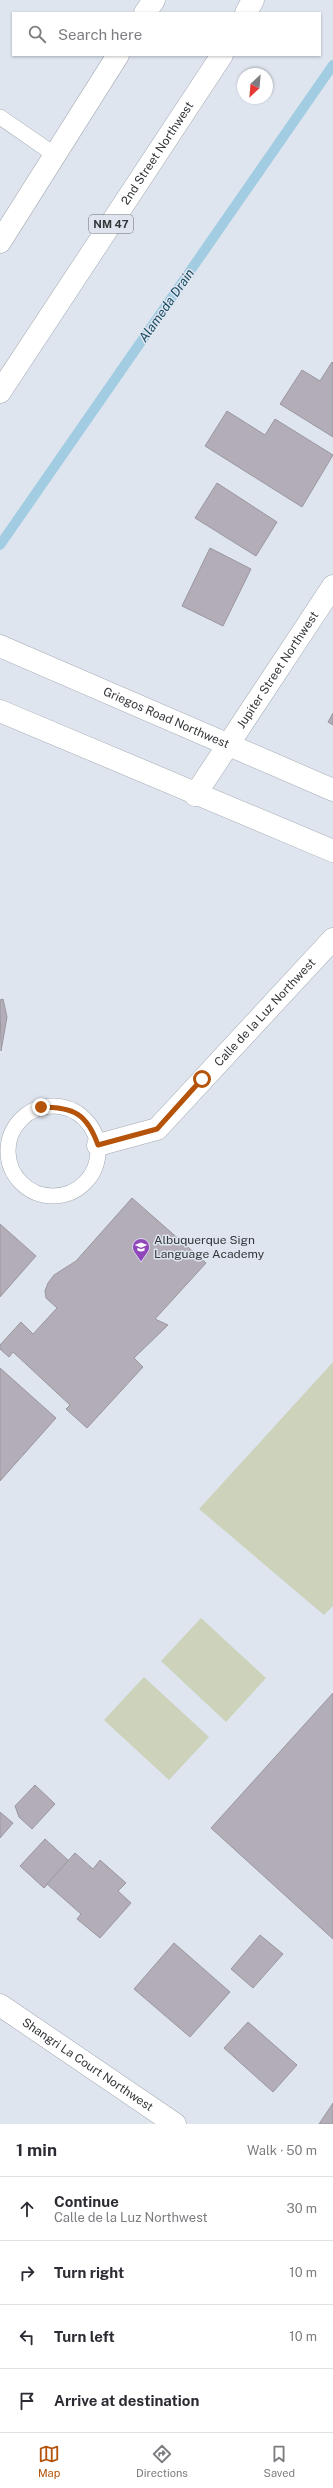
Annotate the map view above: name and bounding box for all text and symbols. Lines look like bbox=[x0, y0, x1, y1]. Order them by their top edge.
search box bbox=[12, 12, 321, 56]
icon: search bbox=[26, 23, 48, 45]
text: Search here bbox=[58, 26, 142, 43]
north arrow bbox=[237, 68, 273, 104]
street label: 2nd Street Northwest bbox=[118, 99, 197, 207]
road number: NM 47 bbox=[89, 215, 133, 233]
water label: Alameda Drain bbox=[136, 266, 197, 345]
street label: Jupiter Street Northwest bbox=[234, 608, 321, 731]
street label: Griegos Road Northwest bbox=[101, 684, 232, 751]
street label: Calle de la Luz Northwest bbox=[212, 955, 319, 1069]
route start bbox=[193, 1070, 211, 1088]
route end bbox=[32, 1098, 50, 1116]
place label: Albuquerque Sign Language Academy bbox=[154, 1233, 265, 1261]
school or university icon: Albuquerque Sign Language Academy bbox=[131, 1237, 151, 1262]
street label: Shangri La Court Northwest bbox=[19, 2015, 156, 2114]
text: 1 min bbox=[16, 2140, 57, 2160]
text: Walk · 50 m bbox=[247, 2143, 317, 2158]
text: Continue bbox=[54, 2193, 119, 2210]
icon: ahead bbox=[16, 2198, 38, 2220]
text: 30 m bbox=[287, 2201, 317, 2216]
text: Calle de la Luz Northwest bbox=[54, 2210, 208, 2225]
icon: right bbox=[16, 2262, 38, 2284]
text: Turn right bbox=[54, 2264, 124, 2281]
text: 10 m bbox=[289, 2265, 317, 2280]
icon: left bbox=[16, 2326, 38, 2348]
text: Turn left bbox=[54, 2328, 115, 2345]
text: 10 m bbox=[289, 2329, 317, 2344]
icon: arrive bbox=[16, 2390, 38, 2412]
text: Arrive at destination bbox=[54, 2392, 199, 2409]
tab: Map bbox=[38, 2443, 60, 2479]
tab: Directions bbox=[136, 2443, 188, 2479]
tab: Saved bbox=[264, 2443, 295, 2479]

